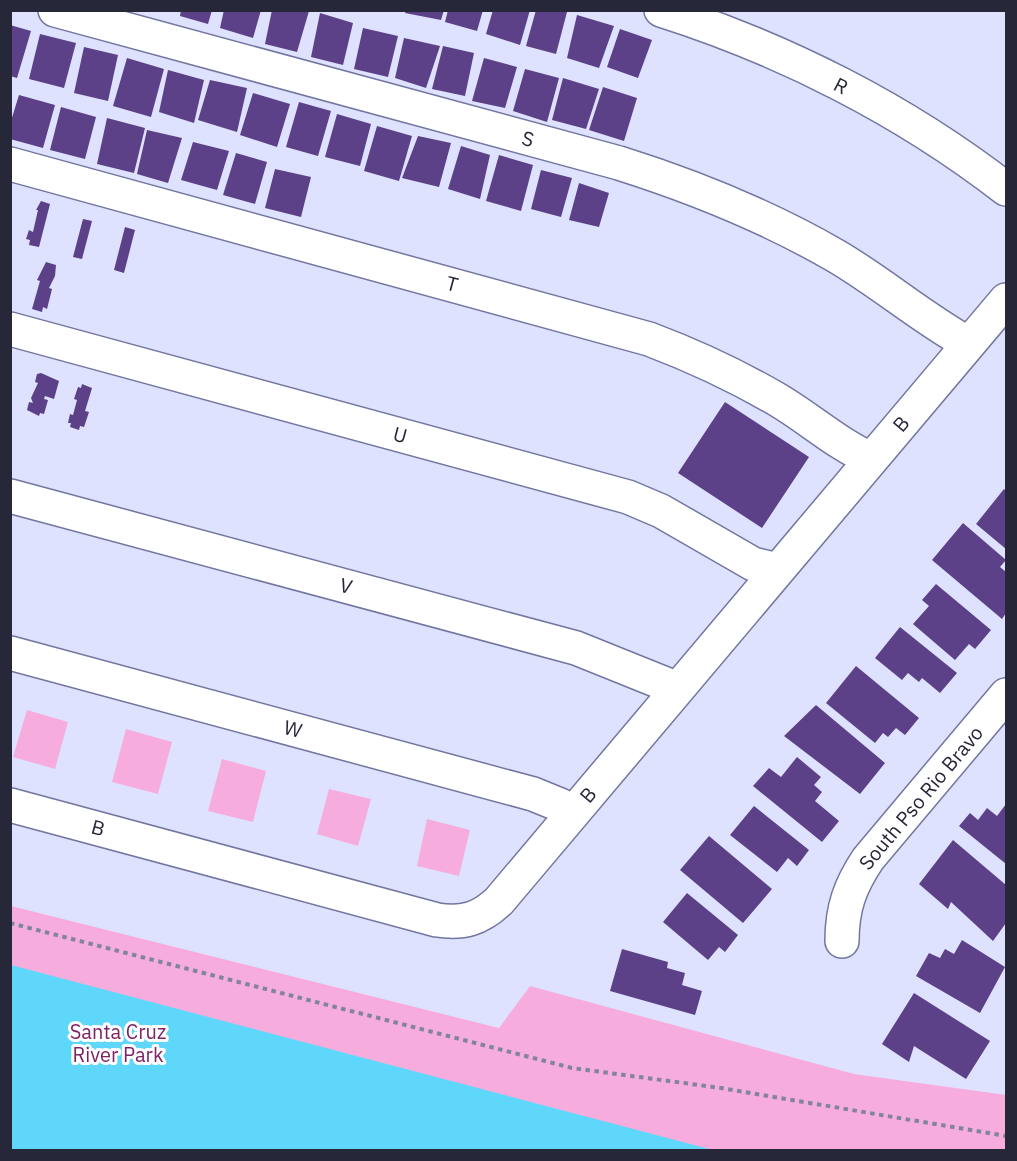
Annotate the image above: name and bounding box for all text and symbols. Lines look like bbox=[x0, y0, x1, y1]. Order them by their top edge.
street label: R bbox=[829, 71, 853, 100]
street label: S bbox=[519, 124, 537, 153]
street label: T bbox=[443, 269, 461, 298]
street label: B bbox=[886, 410, 915, 437]
street label: U bbox=[390, 420, 410, 449]
street label: V bbox=[337, 571, 356, 600]
street label: W bbox=[281, 713, 305, 744]
street label: South Pso Rio Bravo bbox=[852, 720, 989, 875]
street label: B bbox=[573, 781, 602, 808]
street label: B bbox=[88, 813, 108, 842]
park label: Santa Cruz River Park bbox=[70, 1018, 166, 1068]

